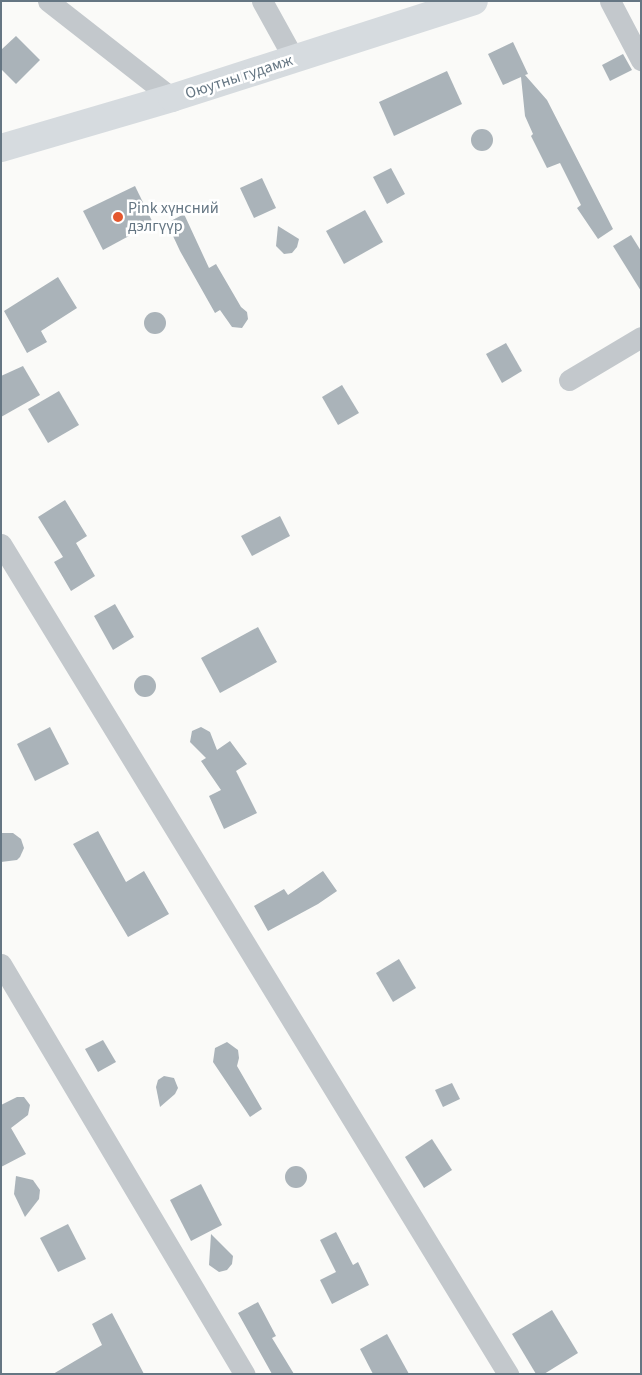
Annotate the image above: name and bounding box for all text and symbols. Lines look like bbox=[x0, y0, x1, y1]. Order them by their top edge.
street label: Оюутны гудамж bbox=[183, 51, 295, 103]
place label: Pink хүнсний дэлгүүр bbox=[128, 198, 219, 236]
marker: Pink хүнсний дэлгүүр bbox=[112, 211, 124, 223]

